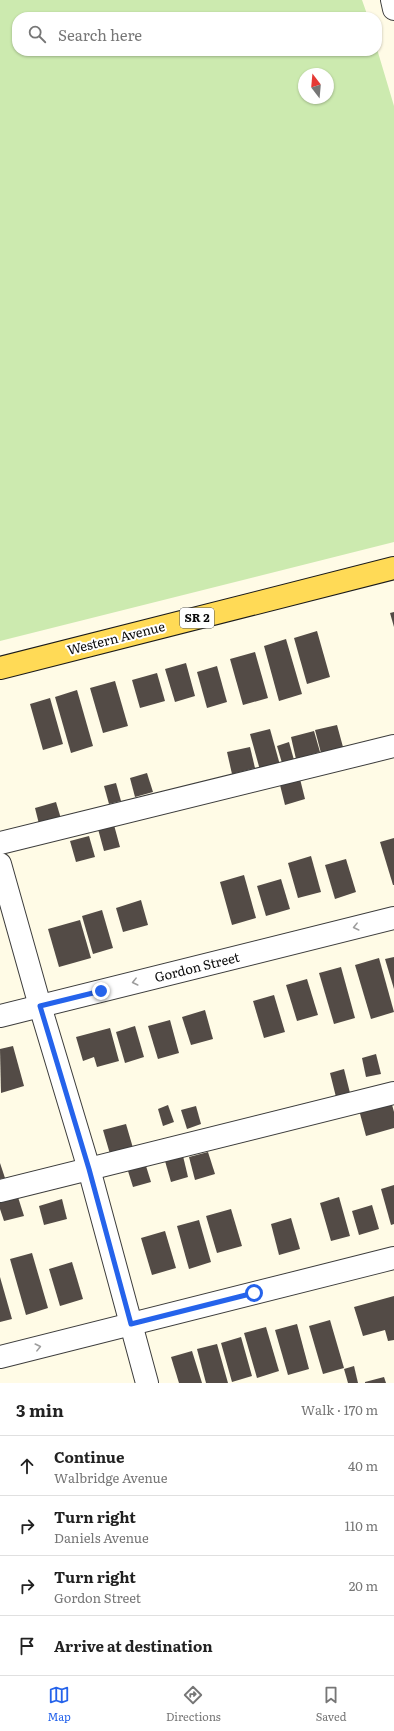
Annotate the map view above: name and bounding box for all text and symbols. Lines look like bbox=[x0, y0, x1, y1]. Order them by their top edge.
search box bbox=[12, 12, 382, 56]
icon: search bbox=[26, 23, 48, 45]
text: Search here bbox=[58, 23, 142, 46]
north arrow bbox=[298, 68, 334, 104]
road number: SR 2 bbox=[180, 608, 214, 628]
street label: Western Avenue bbox=[65, 616, 167, 659]
one-way arrow bbox=[353, 922, 360, 931]
street label: Gordon Street bbox=[152, 947, 242, 986]
one-way arrow bbox=[132, 978, 138, 986]
route end bbox=[92, 982, 110, 1000]
route start bbox=[245, 1284, 263, 1302]
one-way arrow bbox=[34, 1343, 41, 1352]
text: 3 min bbox=[16, 1397, 64, 1422]
text: Walk · 170 m bbox=[301, 1400, 378, 1419]
text: Continue bbox=[54, 1445, 124, 1468]
icon: ahead bbox=[16, 1455, 38, 1477]
text: 40 m bbox=[348, 1456, 378, 1475]
text: Walbridge Avenue bbox=[54, 1468, 168, 1487]
text: Turn right bbox=[54, 1505, 136, 1528]
icon: right bbox=[16, 1515, 38, 1537]
text: 110 m bbox=[345, 1516, 378, 1535]
text: Daniels Avenue bbox=[54, 1528, 149, 1547]
text: Turn right bbox=[54, 1565, 136, 1588]
icon: right bbox=[16, 1575, 38, 1597]
text: 20 m bbox=[349, 1576, 378, 1595]
text: Gordon Street bbox=[54, 1588, 141, 1607]
text: Arrive at destination bbox=[54, 1634, 213, 1657]
icon: arrive bbox=[16, 1635, 38, 1657]
tab: Map bbox=[47, 1684, 71, 1724]
tab: Directions bbox=[166, 1684, 221, 1724]
tab: Saved bbox=[316, 1684, 346, 1724]

